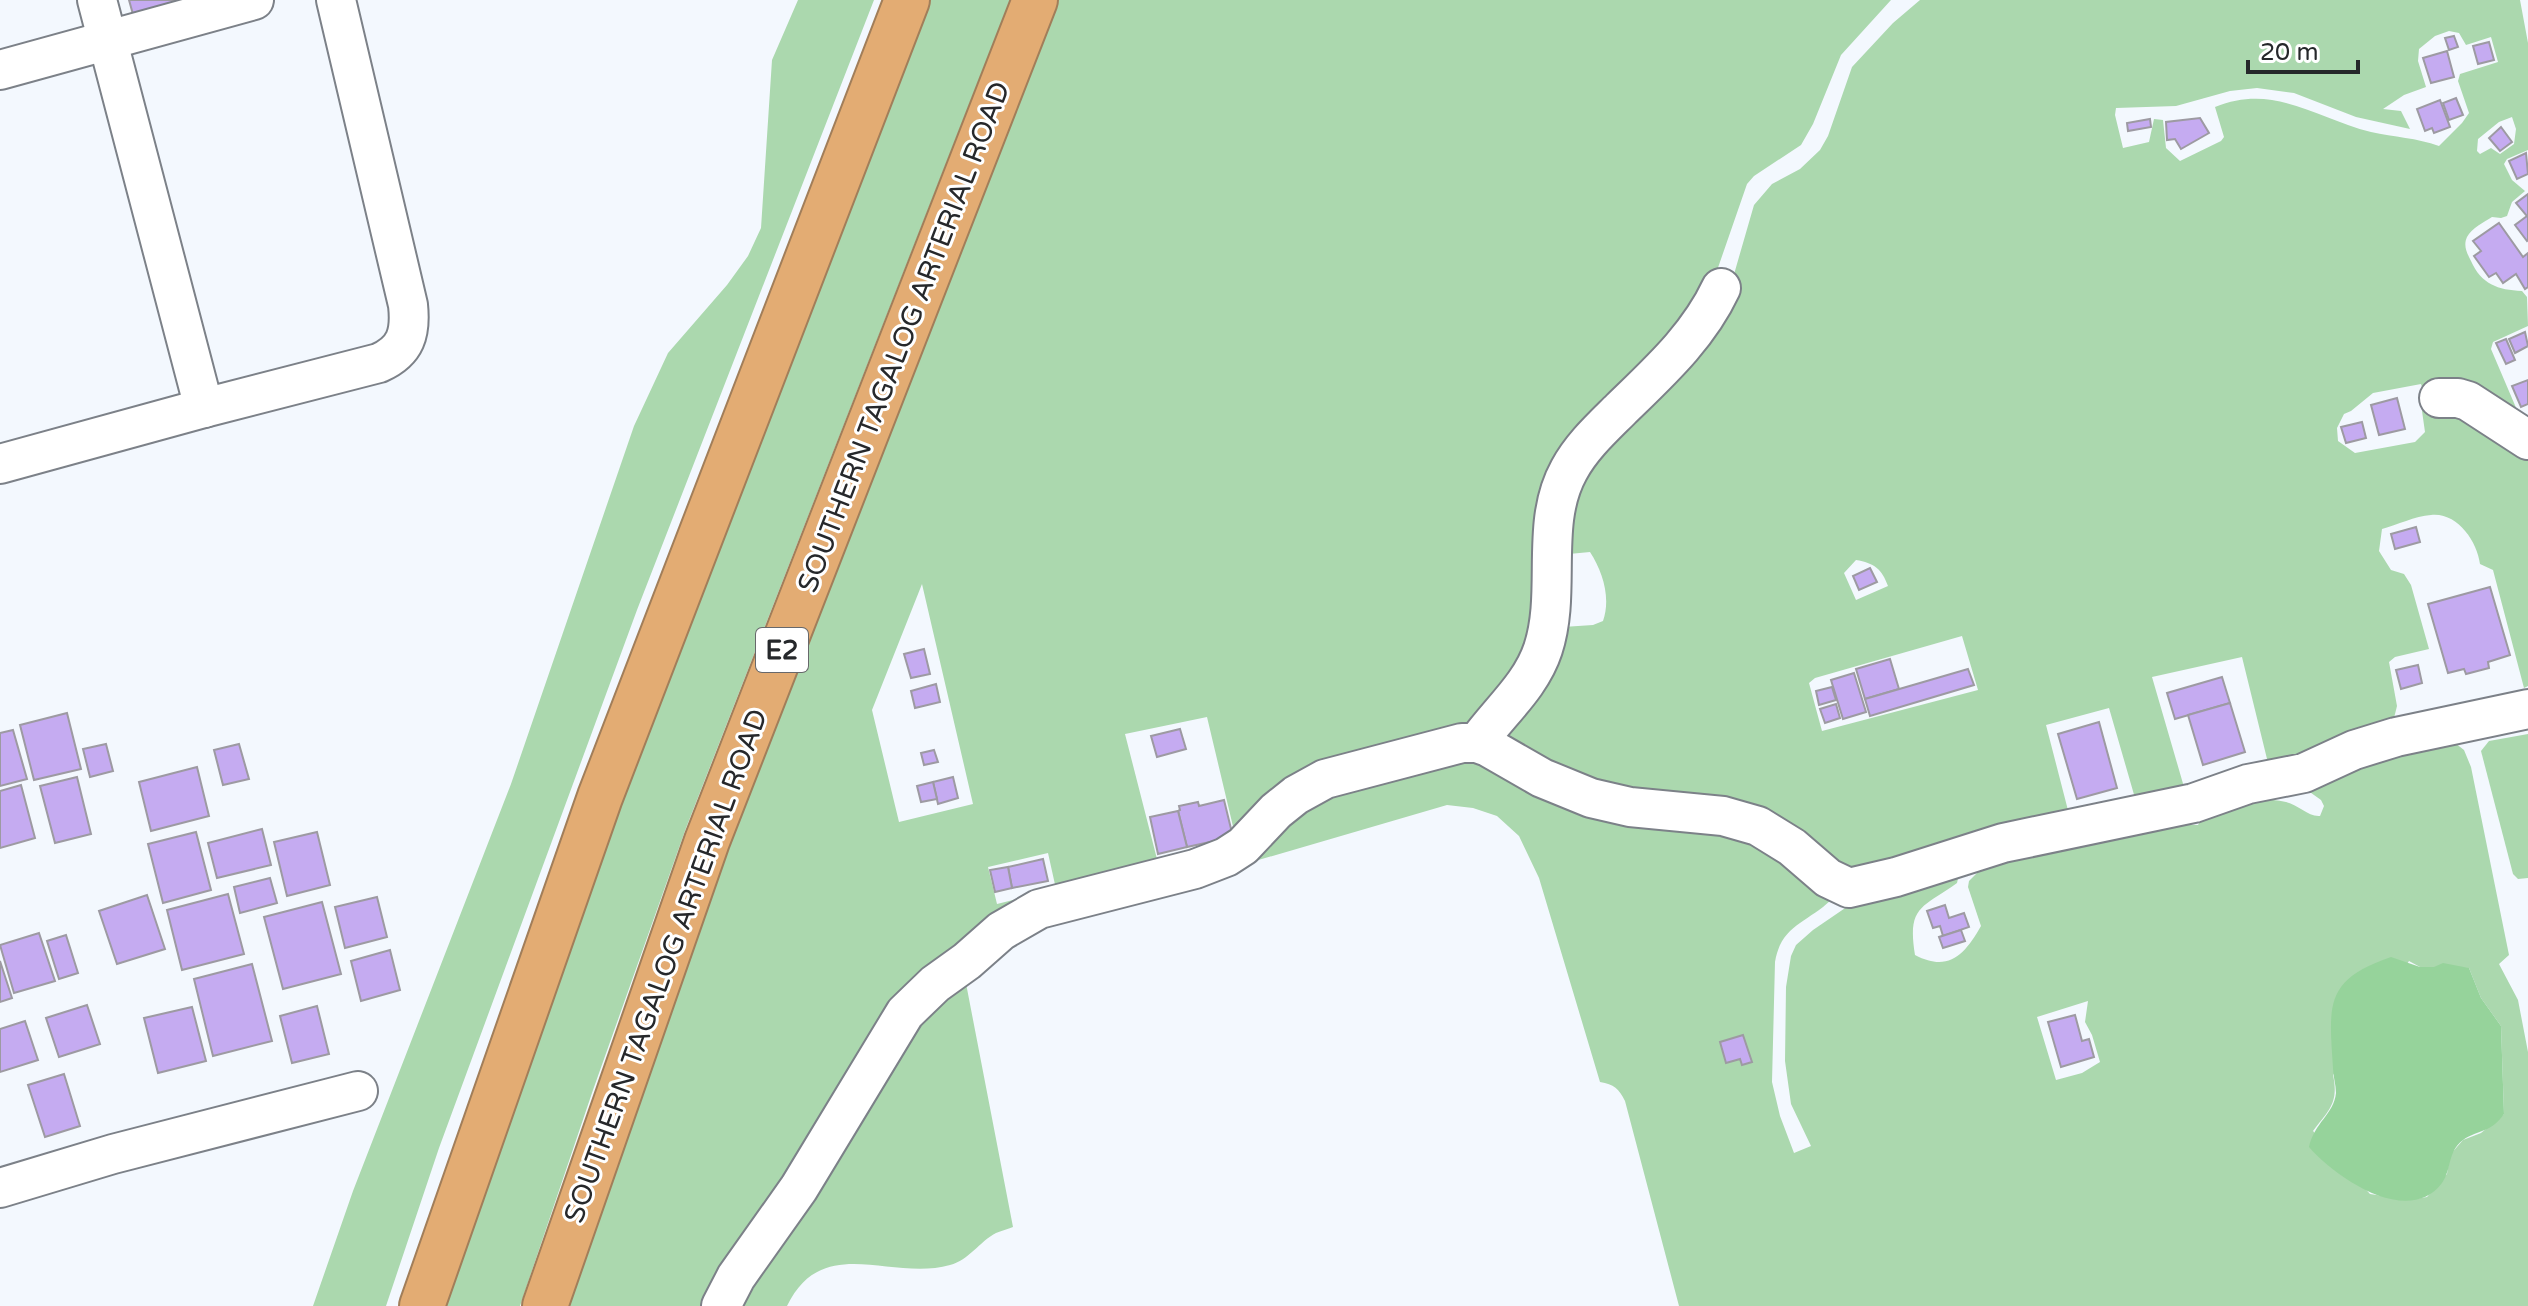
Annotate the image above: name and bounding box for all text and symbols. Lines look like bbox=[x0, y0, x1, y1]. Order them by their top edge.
scale bar bbox=[2248, 24, 2358, 74]
text: 20 m bbox=[2260, 38, 2318, 67]
street label: SOUTHERN TAGALOG ARTERIAL ROAD bbox=[791, 77, 1017, 597]
road number: E2 bbox=[756, 628, 808, 672]
street label: SOUTHERN TAGALOG ARTERIAL ROAD bbox=[557, 704, 775, 1228]

